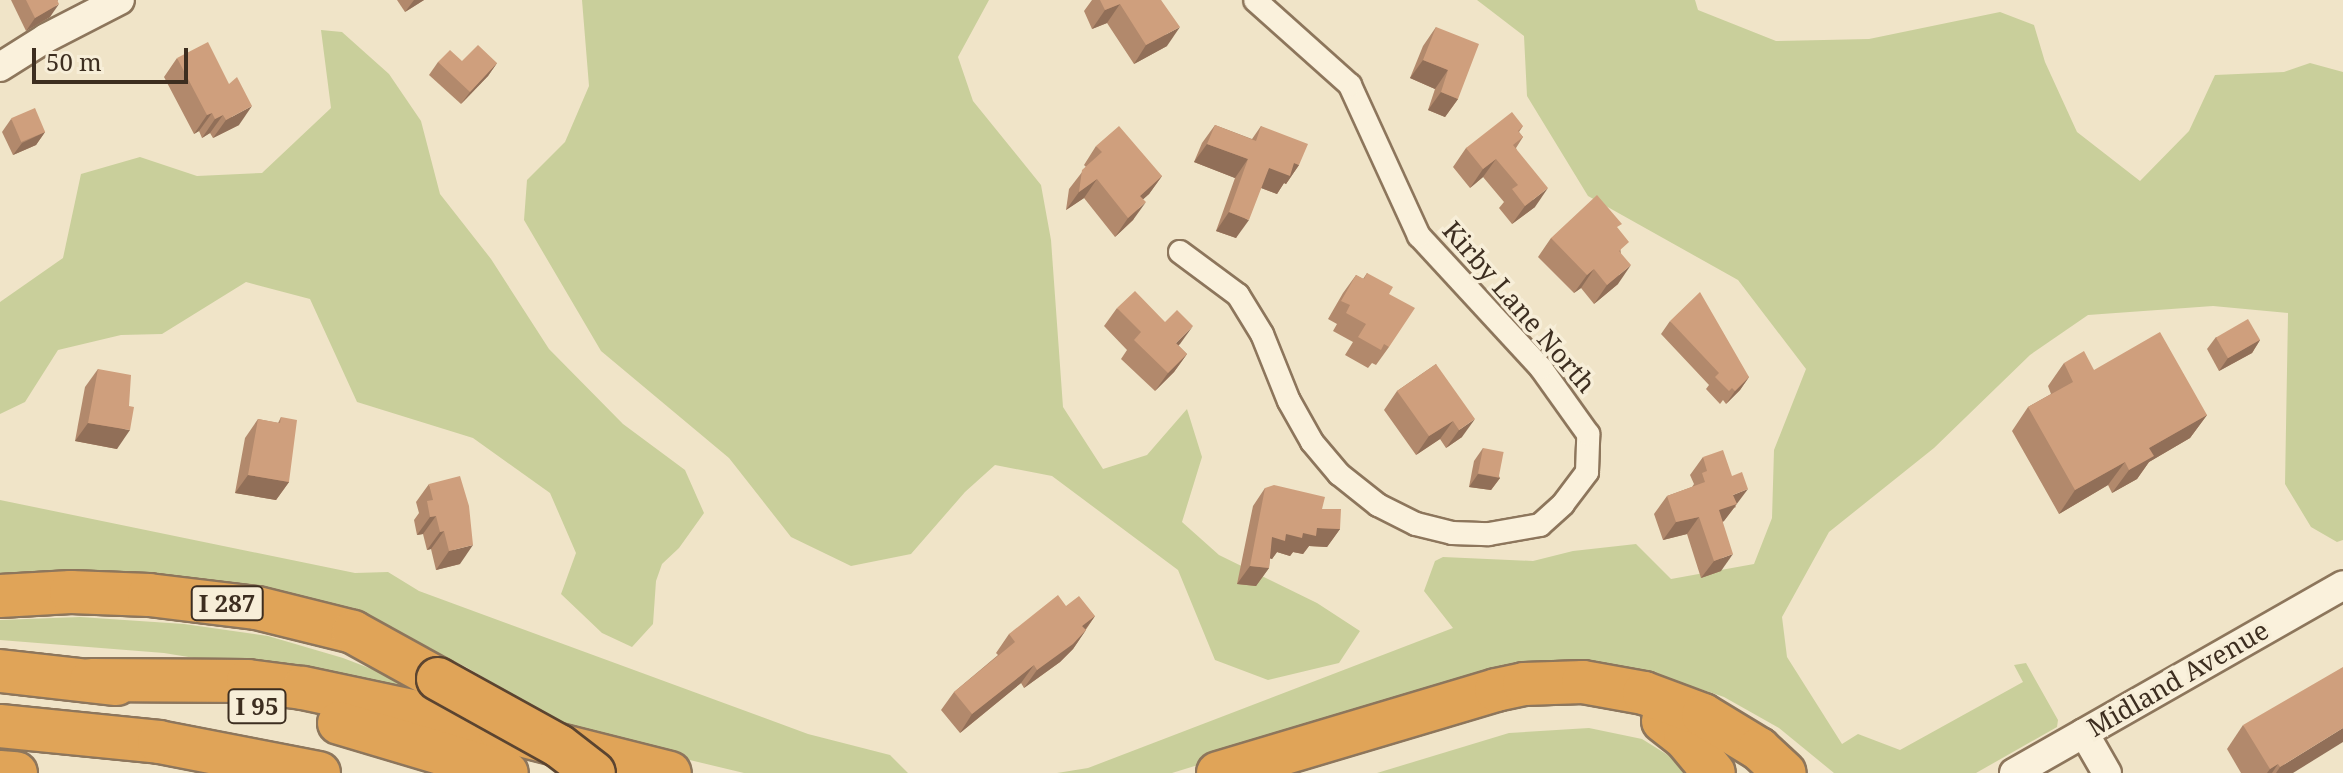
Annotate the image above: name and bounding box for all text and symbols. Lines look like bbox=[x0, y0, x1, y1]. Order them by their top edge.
scale bar bbox=[36, 32, 192, 82]
text: 50 m bbox=[46, 45, 102, 78]
street label: Kirby Lane North bbox=[1436, 215, 1602, 399]
road number: I 287 bbox=[189, 583, 265, 623]
street label: Midland Avenue bbox=[2082, 615, 2274, 743]
road number: I 95 bbox=[227, 686, 287, 726]

